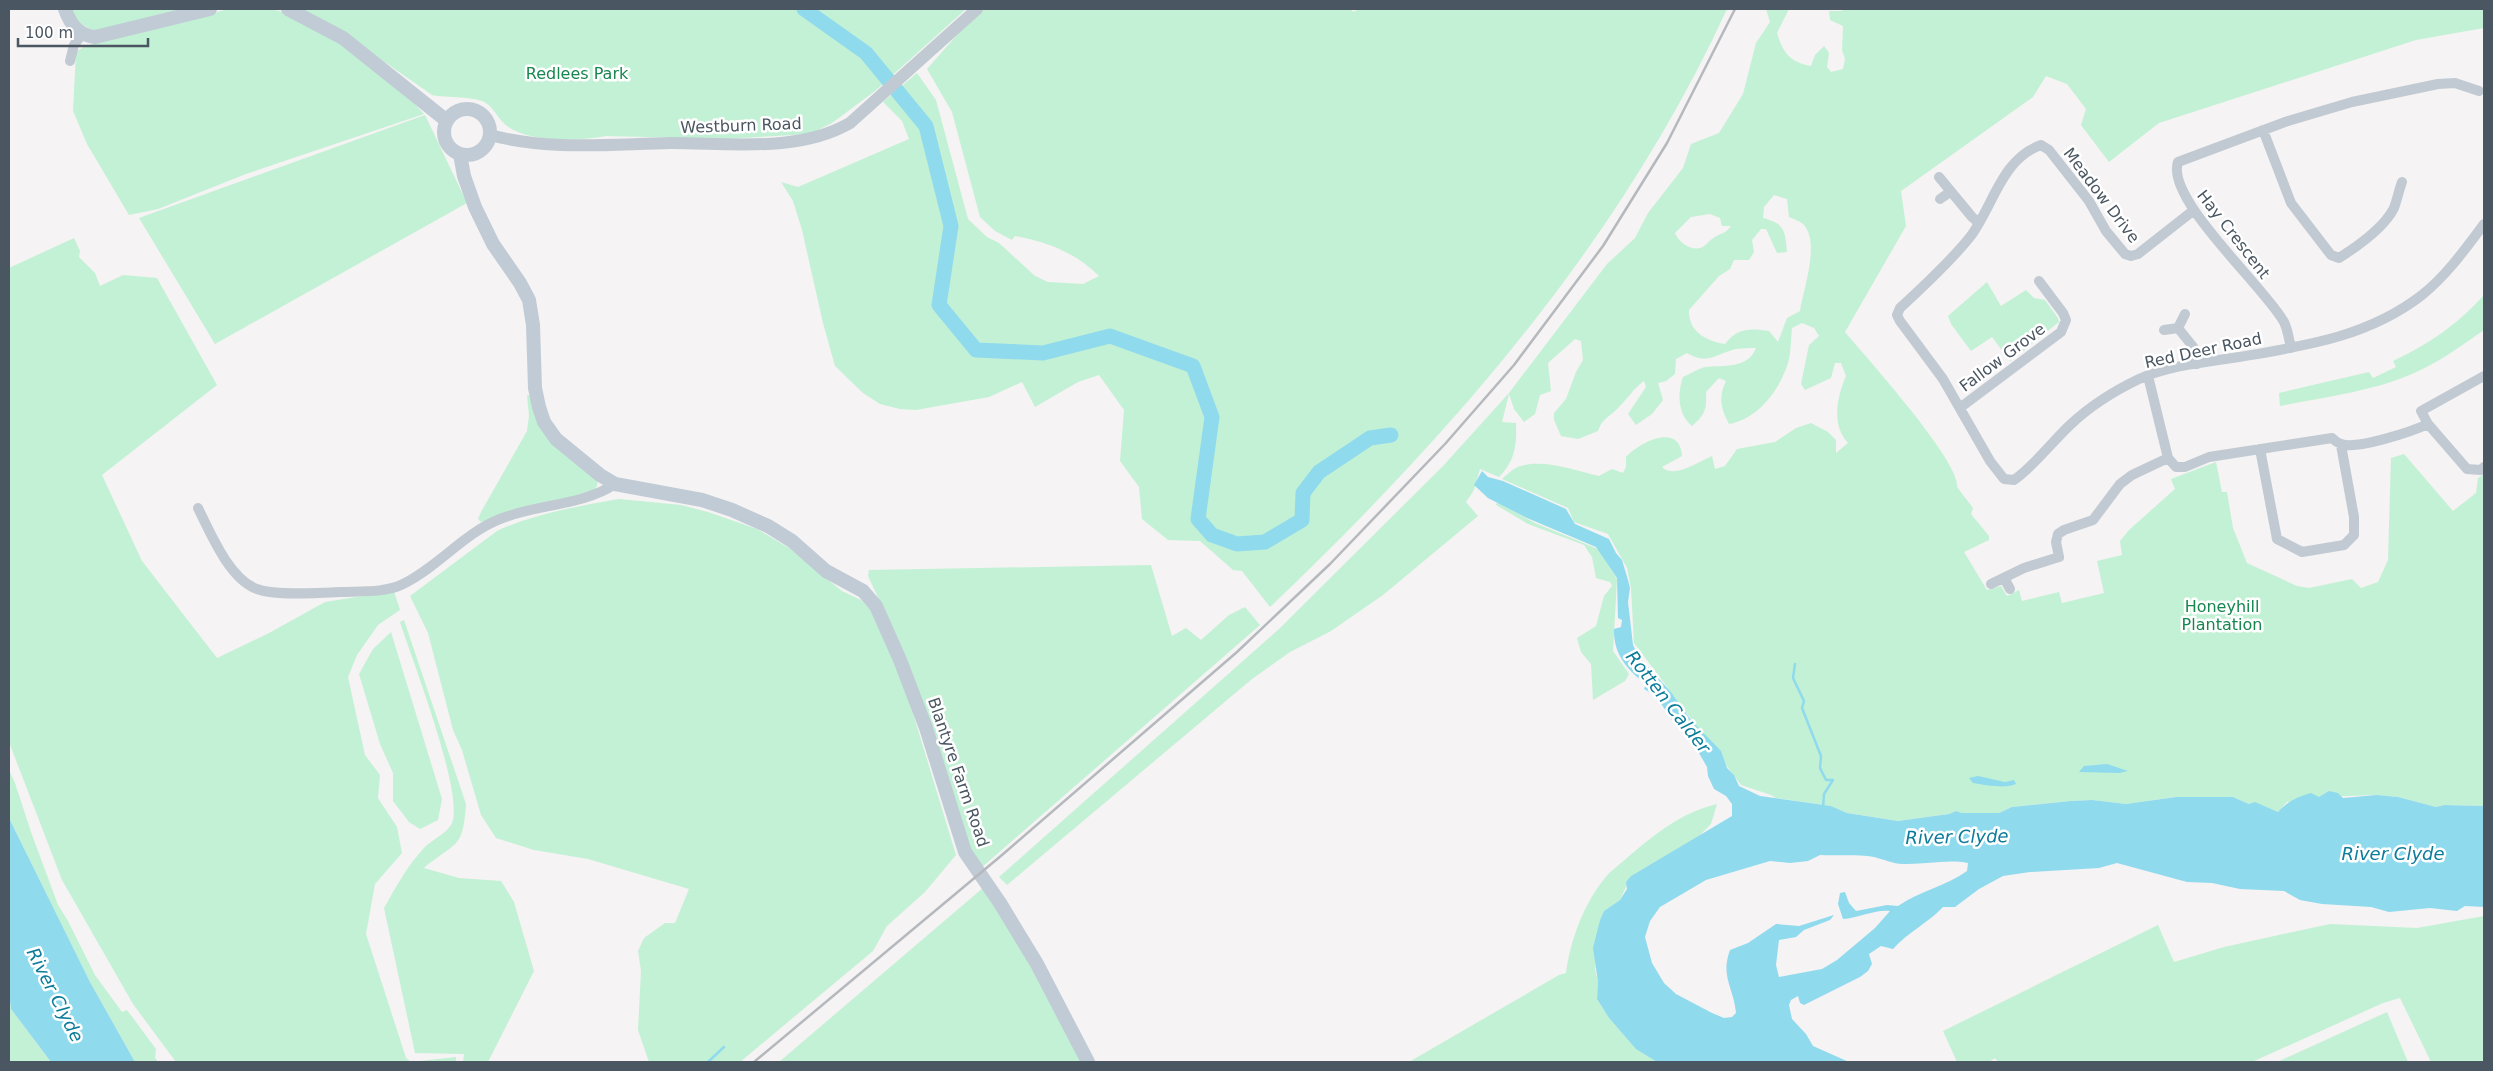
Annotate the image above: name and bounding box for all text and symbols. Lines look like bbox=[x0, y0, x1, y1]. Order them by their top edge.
scale bar bbox=[18, 15, 148, 47]
text: 100 m bbox=[25, 24, 73, 42]
park label: Redlees Park bbox=[526, 64, 629, 83]
street label: Westburn Road bbox=[680, 114, 802, 137]
street label: Meadow Drive bbox=[2060, 144, 2144, 247]
street label: Hay Crescent bbox=[2193, 186, 2274, 282]
street label: Fallow Grove bbox=[1956, 319, 2049, 396]
street label: Red Deer Road bbox=[2143, 329, 2263, 372]
park label: Honeyhill Plantation bbox=[2182, 597, 2262, 634]
water label: Rotten Calder bbox=[1622, 646, 1716, 758]
street label: Blantyre Farm Road bbox=[924, 695, 993, 849]
water label: River Clyde bbox=[1905, 825, 2009, 848]
water label: River Clyde bbox=[2341, 843, 2445, 864]
water label: River Clyde bbox=[23, 944, 88, 1045]

